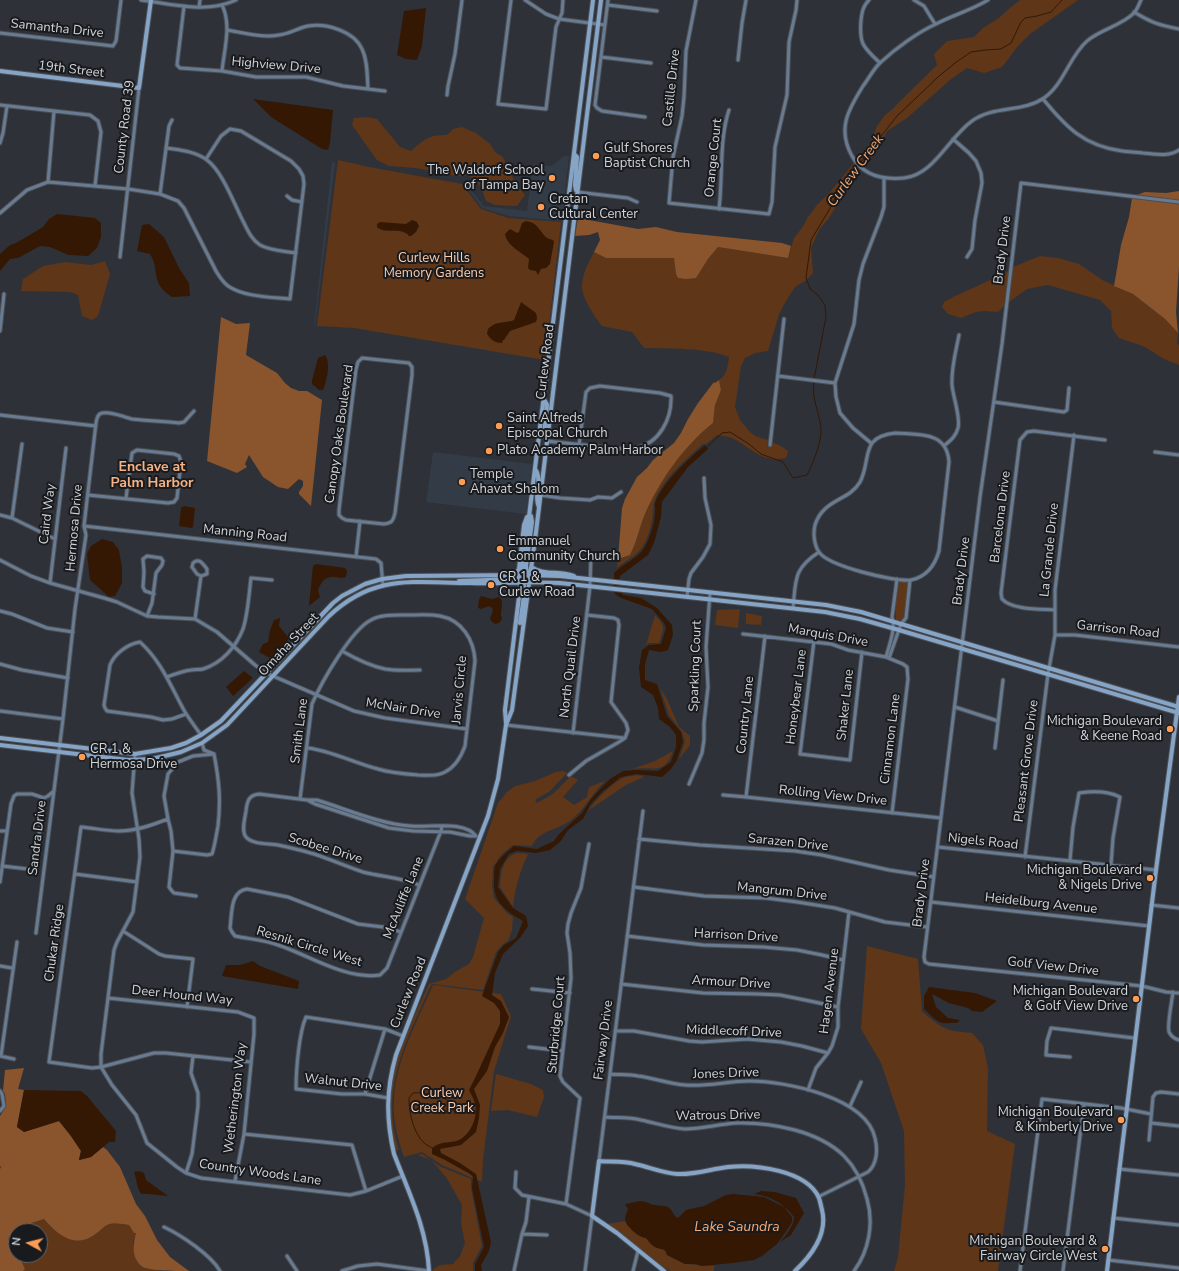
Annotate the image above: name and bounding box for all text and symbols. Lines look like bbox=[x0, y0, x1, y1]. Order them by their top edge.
street label: Samantha Drive bbox=[10, 16, 104, 42]
street label: Castille Drive bbox=[660, 48, 684, 128]
street label: Highview Drive bbox=[231, 54, 321, 78]
street label: 19th Street bbox=[37, 58, 105, 82]
street label: County Road 39 bbox=[112, 79, 138, 175]
street label: Orange Court bbox=[702, 118, 726, 198]
water label: Curlew Creek bbox=[824, 132, 888, 210]
place label: Gulf Shores Baptist Church bbox=[604, 141, 690, 172]
marker: Gulf Shores Baptist Church bbox=[591, 151, 601, 161]
place label: The Waldorf School of Tampa Bay bbox=[427, 163, 544, 194]
marker: The Waldorf School of Tampa Bay bbox=[547, 173, 557, 183]
place label: Cretan Cultural Center bbox=[549, 192, 638, 223]
marker: Cretan Cultural Center bbox=[536, 202, 546, 212]
street label: Brady Drive bbox=[991, 215, 1015, 285]
park label: Curlew Hills Memory Gardens bbox=[384, 251, 484, 282]
street label: Curlew Road bbox=[534, 323, 558, 401]
street label: Canopy Oaks Boulevard bbox=[323, 364, 357, 504]
place label: Saint Alfreds Episcopal Church bbox=[507, 411, 608, 442]
marker: Saint Alfreds Episcopal Church bbox=[494, 421, 504, 431]
place label: Plato Academy Palm Harbor bbox=[497, 443, 663, 459]
marker: Plato Academy Palm Harbor bbox=[484, 446, 494, 456]
district label: Enclave at Palm Harbor bbox=[111, 460, 193, 492]
place label: Temple Ahavat Shalom bbox=[470, 467, 559, 498]
street label: Barcelona Drive bbox=[988, 470, 1014, 564]
marker: Temple Ahavat Shalom bbox=[457, 477, 467, 487]
street label: Caird Way bbox=[37, 483, 59, 545]
street label: Hermosa Drive bbox=[63, 484, 87, 572]
street label: La Grande Drive bbox=[1037, 502, 1063, 598]
street label: Manning Road bbox=[202, 522, 288, 546]
place label: Emmanuel Community Church bbox=[508, 534, 620, 565]
street label: Brady Drive bbox=[950, 536, 974, 606]
marker: Emmanuel Community Church bbox=[495, 544, 505, 554]
place label: CR 1 & Curlew Road bbox=[499, 570, 575, 601]
marker: CR 1 & Curlew Road bbox=[486, 580, 496, 590]
street label: Omaha Street bbox=[256, 610, 322, 680]
street label: North Quail Drive bbox=[557, 615, 585, 719]
street label: Garrison Road bbox=[1076, 618, 1160, 642]
street label: Sparkling Court bbox=[687, 620, 705, 712]
street label: Marquis Drive bbox=[787, 621, 869, 651]
street label: Honeybear Lane bbox=[783, 649, 811, 745]
street label: Jarvis Circle bbox=[449, 655, 471, 725]
street label: Shaker Lane bbox=[834, 668, 858, 742]
street label: Country Lane bbox=[734, 675, 758, 755]
street label: Cinnamon Lane bbox=[878, 693, 904, 785]
street label: McNair Drive bbox=[365, 695, 441, 723]
street label: Smith Lane bbox=[288, 697, 312, 765]
street label: Pleasant Grove Drive bbox=[1012, 699, 1042, 823]
place label: Michigan Boulevard & Keene Road bbox=[1047, 714, 1162, 745]
marker: Michigan Boulevard & Keene Road bbox=[1165, 724, 1175, 734]
place label: CR 1 & Hermosa Drive bbox=[90, 742, 177, 773]
marker: CR 1 & Hermosa Drive bbox=[77, 752, 87, 762]
street label: Rolling View Drive bbox=[778, 783, 888, 809]
street label: Sandra Drive bbox=[26, 800, 50, 876]
street label: Scobee Drive bbox=[286, 830, 364, 868]
street label: Sarazen Drive bbox=[747, 831, 829, 855]
street label: Nigels Road bbox=[947, 831, 1019, 853]
street label: McAuliffe Lane bbox=[380, 854, 428, 942]
street label: Brady Drive bbox=[910, 858, 934, 928]
place label: Michigan Boulevard & Nigels Drive bbox=[1027, 863, 1142, 894]
marker: Michigan Boulevard & Nigels Drive bbox=[1145, 873, 1155, 883]
street label: Mangrum Drive bbox=[736, 880, 828, 904]
street label: Heidelburg Avenue bbox=[984, 890, 1098, 918]
street label: Chukar Ridge bbox=[42, 903, 68, 983]
street label: Resnik Circle West bbox=[254, 924, 364, 970]
street label: Harrison Drive bbox=[694, 926, 778, 946]
street label: Hagen Avenue bbox=[817, 947, 843, 1035]
street label: Golf View Drive bbox=[1006, 954, 1100, 980]
street label: Curlew Road bbox=[388, 955, 430, 1031]
street label: Armour Drive bbox=[691, 973, 771, 993]
street label: Sturbridge Court bbox=[545, 976, 569, 1074]
street label: Deer Hound Way bbox=[131, 983, 233, 1009]
place label: Michigan Boulevard & Golf View Drive bbox=[1013, 984, 1128, 1015]
marker: Michigan Boulevard & Golf View Drive bbox=[1131, 994, 1141, 1004]
street label: Fairway Drive bbox=[591, 999, 617, 1081]
street label: Middlecoff Drive bbox=[686, 1023, 782, 1041]
street label: Wetherington Way bbox=[221, 1042, 251, 1154]
street label: Jones Drive bbox=[693, 1065, 759, 1083]
street label: Walnut Drive bbox=[304, 1071, 382, 1095]
park label: Curlew Creek Park bbox=[411, 1086, 473, 1117]
place label: Michigan Boulevard & Kimberly Drive bbox=[998, 1105, 1113, 1136]
street label: Watrous Drive bbox=[676, 1107, 760, 1125]
marker: Michigan Boulevard & Kimberly Drive bbox=[1116, 1115, 1126, 1125]
street label: Country Woods Lane bbox=[198, 1157, 322, 1189]
water label: Lake Saundra bbox=[694, 1220, 780, 1236]
north arrow bbox=[8, 1223, 48, 1263]
place label: Michigan Boulevard & Fairway Circle West bbox=[969, 1234, 1097, 1265]
text: N bbox=[9, 1237, 25, 1247]
marker: Michigan Boulevard & Fairway Circle West bbox=[1100, 1244, 1110, 1254]

